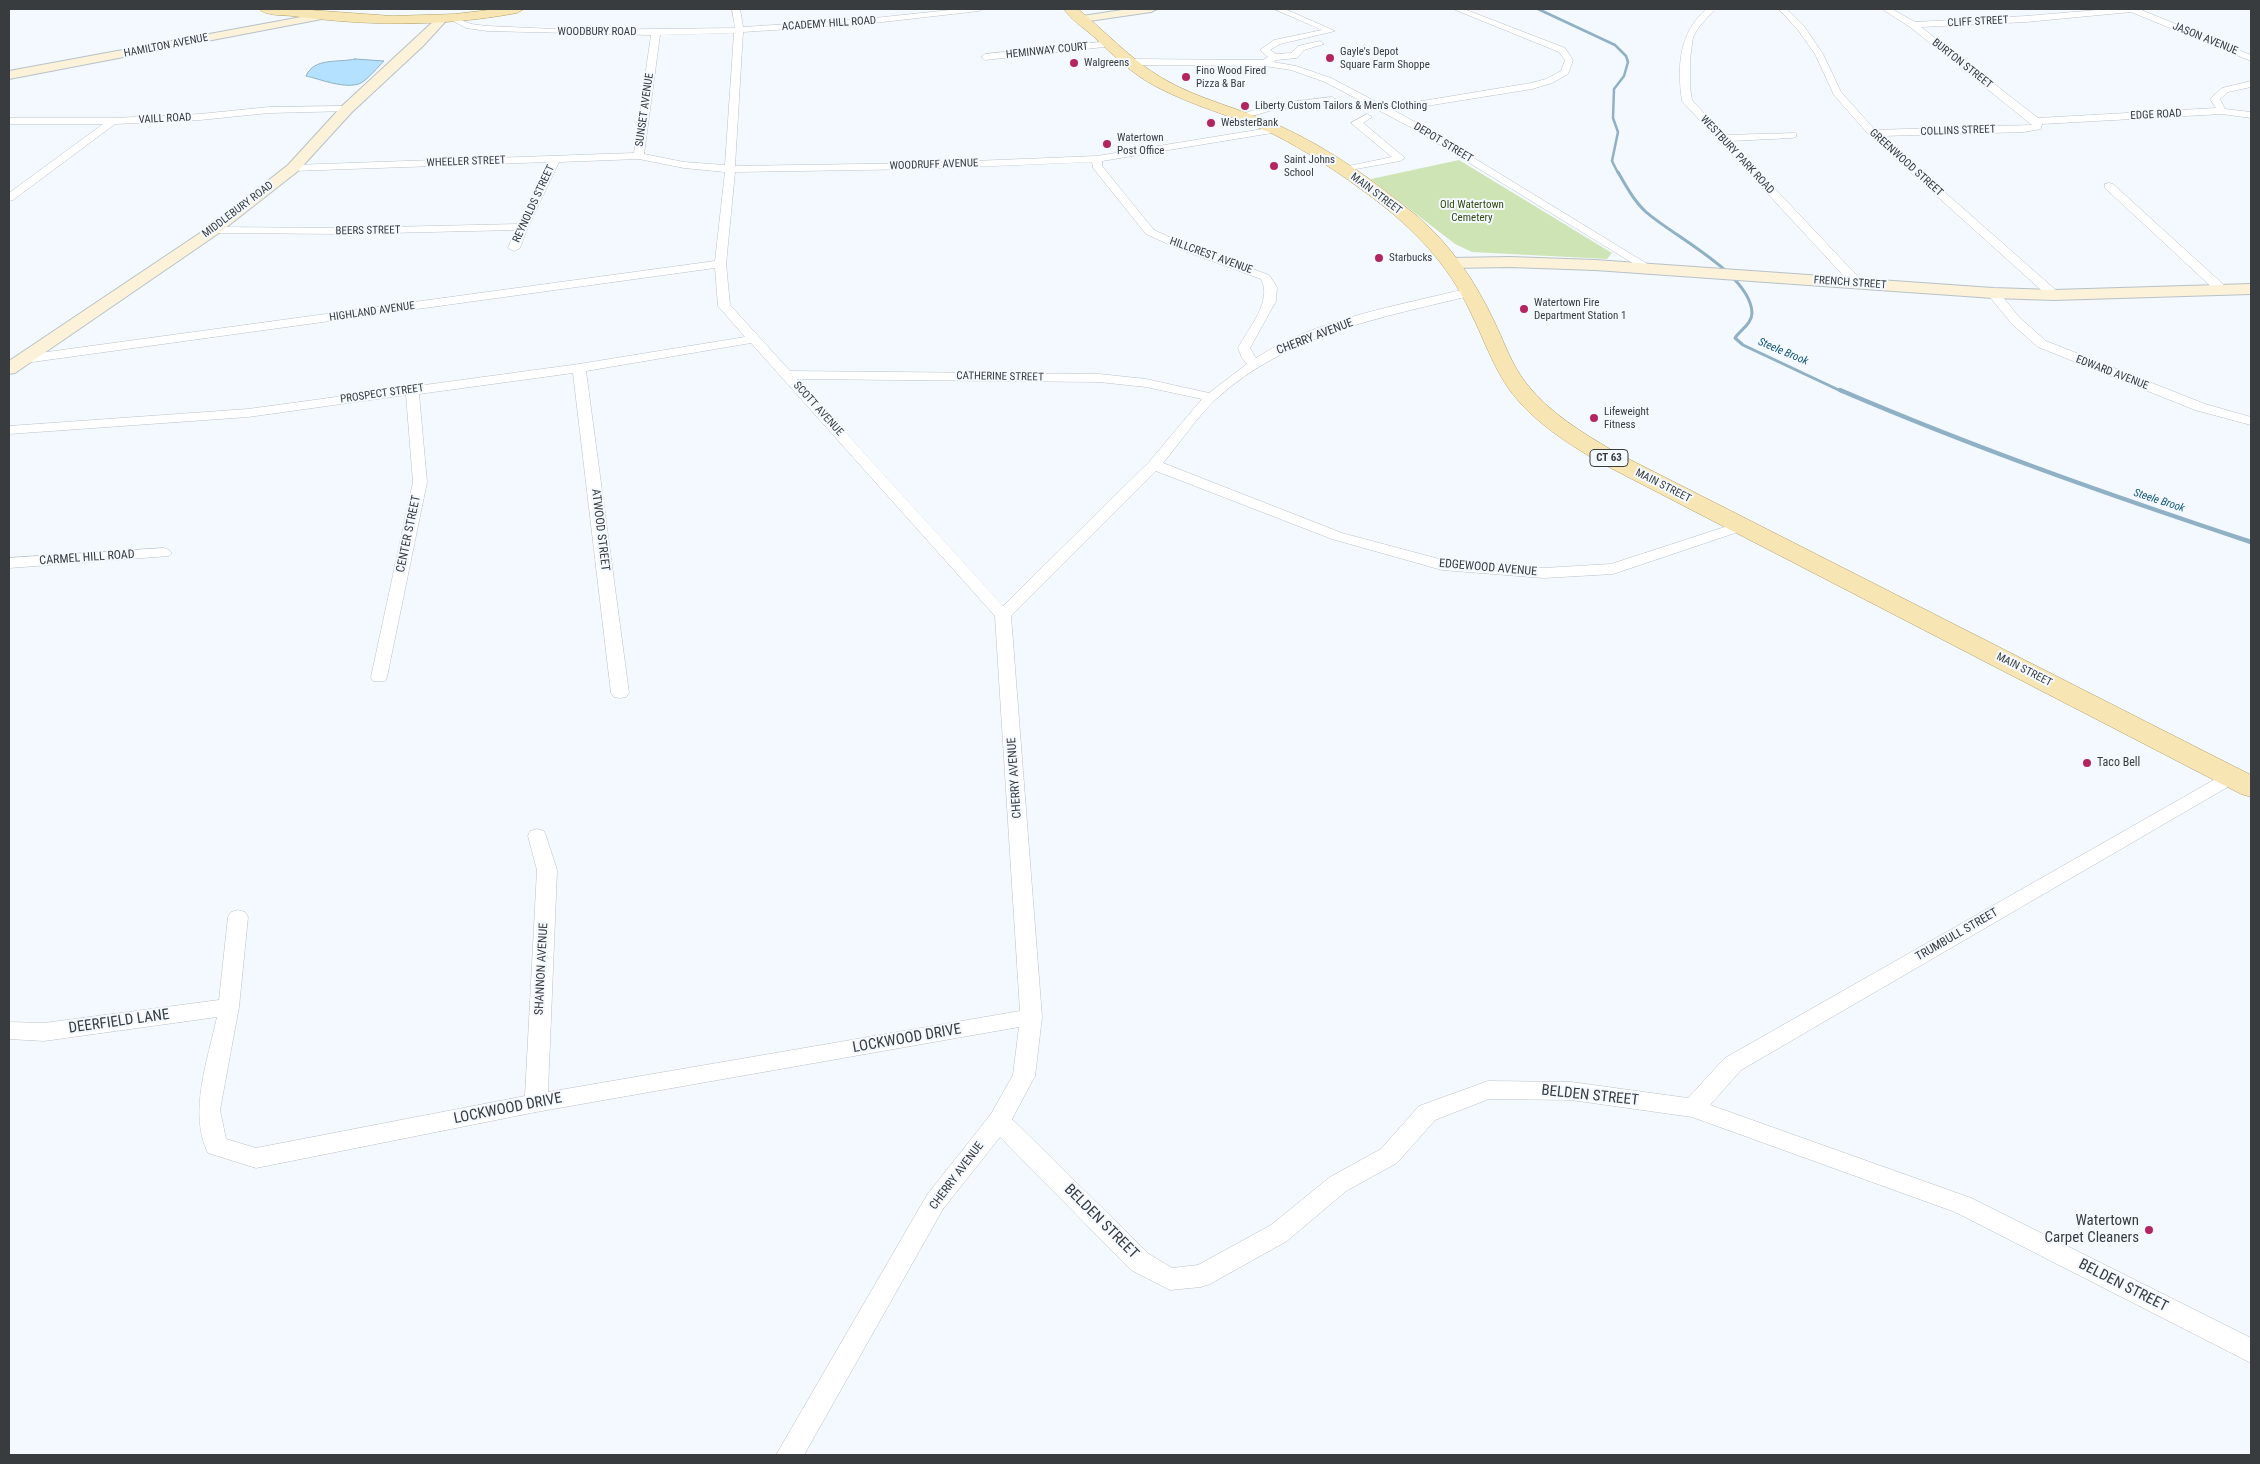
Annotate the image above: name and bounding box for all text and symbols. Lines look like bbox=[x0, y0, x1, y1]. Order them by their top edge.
street label: ACADEMY HILL ROAD bbox=[781, 14, 877, 34]
street label: CLIFF STREET bbox=[1947, 14, 2009, 30]
street label: JASON AVENUE bbox=[2170, 20, 2240, 58]
street label: WOODBURY ROAD bbox=[558, 25, 636, 39]
street label: HAMILTON AVENUE bbox=[123, 31, 209, 61]
street label: BURTON STREET bbox=[1929, 36, 1995, 92]
street label: HEMINWAY COURT bbox=[1005, 40, 1089, 62]
place label: Gayle's Depot Square Farm Shoppe bbox=[1340, 45, 1430, 71]
marker: Gayle's Depot Square Farm Shoppe bbox=[1324, 52, 1336, 64]
place label: Walgreens bbox=[1084, 56, 1129, 70]
marker: Walgreens bbox=[1068, 57, 1080, 69]
place label: Fino Wood Fired Pizza & Bar bbox=[1196, 64, 1266, 90]
marker: Fino Wood Fired Pizza & Bar bbox=[1180, 71, 1192, 83]
street label: SUNSET AVENUE bbox=[633, 72, 657, 148]
place label: Liberty Custom Tailors & Men's Clothing bbox=[1255, 99, 1427, 113]
marker: Liberty Custom Tailors & Men's Clothing bbox=[1239, 100, 1251, 112]
street label: EDGE ROAD bbox=[2130, 107, 2182, 123]
street label: VAILL ROAD bbox=[138, 111, 192, 127]
street label: WESTBURY PARK ROAD bbox=[1697, 113, 1777, 197]
place label: WebsterBank bbox=[1221, 116, 1278, 130]
marker: WebsterBank bbox=[1205, 117, 1217, 129]
street label: DEPOT STREET bbox=[1411, 120, 1475, 166]
street label: COLLINS STREET bbox=[1920, 123, 1996, 139]
street label: GREENWOOD STREET bbox=[1866, 126, 1946, 200]
place label: Watertown Post Office bbox=[1117, 131, 1164, 157]
marker: Watertown Post Office bbox=[1101, 138, 1113, 150]
place label: Saint Johns School bbox=[1284, 153, 1335, 179]
street label: WHEELER STREET bbox=[426, 154, 506, 170]
street label: WOODRUFF AVENUE bbox=[889, 157, 979, 173]
marker: Saint Johns School bbox=[1268, 160, 1280, 172]
street label: REYNOLDS STREET bbox=[510, 163, 558, 245]
street label: MAIN STREET bbox=[1348, 170, 1404, 218]
street label: MIDDLEBURY ROAD bbox=[200, 179, 276, 241]
park label: Old Watertown Cemetery bbox=[1440, 198, 1504, 224]
street label: BEERS STREET bbox=[335, 224, 401, 238]
street label: HILLCREST AVENUE bbox=[1168, 235, 1254, 277]
place label: Starbucks bbox=[1389, 251, 1432, 265]
marker: Starbucks bbox=[1373, 252, 1385, 264]
street label: FRENCH STREET bbox=[1813, 274, 1887, 292]
place label: Watertown Fire Department Station 1 bbox=[1534, 296, 1626, 322]
street label: HIGHLAND AVENUE bbox=[328, 299, 416, 325]
marker: Watertown Fire Department Station 1 bbox=[1518, 303, 1530, 315]
street label: CHERRY AVENUE bbox=[1275, 316, 1355, 358]
water label: Steele Brook bbox=[1756, 336, 1810, 368]
street label: EDWARD AVENUE bbox=[2074, 353, 2150, 393]
street label: CATHERINE STREET bbox=[956, 370, 1044, 384]
street label: SCOTT AVENUE bbox=[790, 379, 846, 439]
street label: PROSPECT STREET bbox=[339, 382, 425, 406]
place label: Lifeweight Fitness bbox=[1604, 405, 1649, 431]
marker: Lifeweight Fitness bbox=[1588, 412, 1600, 424]
road number: CT 63 bbox=[1590, 449, 1628, 466]
street label: MAIN STREET bbox=[1633, 466, 1693, 506]
water label: Steele Brook bbox=[2132, 487, 2186, 515]
street label: ATWOOD STREET bbox=[588, 488, 612, 572]
street label: CENTER STREET bbox=[394, 494, 424, 574]
street label: CARMEL HILL ROAD bbox=[39, 547, 135, 569]
street label: EDGEWOOD AVENUE bbox=[1438, 557, 1538, 579]
street label: MAIN STREET bbox=[1994, 650, 2054, 690]
street label: CHERRY AVENUE bbox=[1005, 737, 1025, 819]
place label: Taco Bell bbox=[2097, 756, 2140, 770]
marker: Taco Bell bbox=[2081, 757, 2093, 769]
street label: TRUMBULL STREET bbox=[1913, 906, 2001, 964]
street label: SHANNON AVENUE bbox=[532, 923, 552, 1015]
street label: DEERFIELD LANE bbox=[67, 1006, 171, 1038]
street label: LOCKWOOD DRIVE bbox=[851, 1021, 963, 1057]
street label: BELDEN STREET bbox=[1540, 1082, 1640, 1110]
street label: LOCKWOOD DRIVE bbox=[452, 1090, 564, 1128]
street label: CHERRY AVENUE bbox=[927, 1139, 987, 1213]
street label: BELDEN STREET bbox=[1060, 1181, 1142, 1263]
place label: Watertown Carpet Cleaners bbox=[2045, 1212, 2139, 1247]
marker: Watertown Carpet Cleaners bbox=[2143, 1224, 2155, 1236]
street label: BELDEN STREET bbox=[2075, 1256, 2171, 1316]

